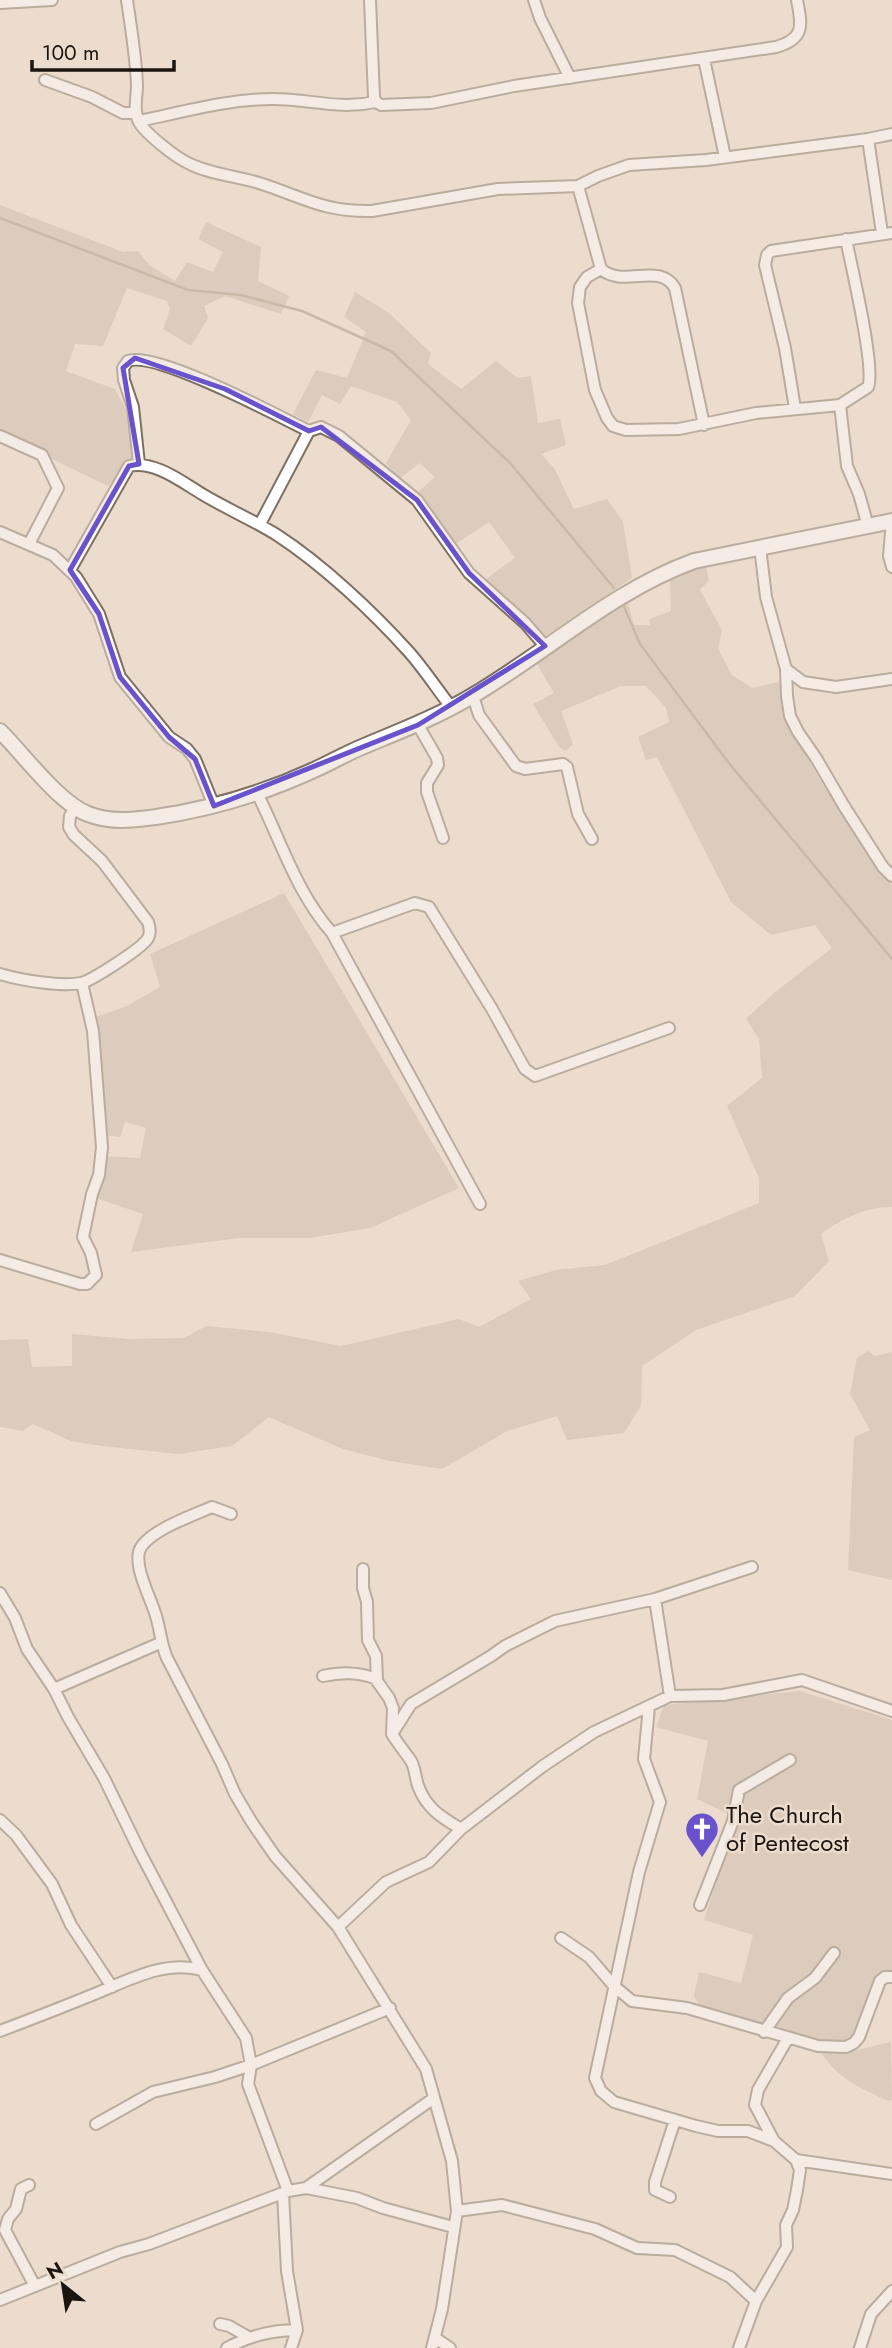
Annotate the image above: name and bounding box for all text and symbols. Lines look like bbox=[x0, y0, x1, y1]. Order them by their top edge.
scale bar bbox=[32, 28, 173, 72]
text: 100 m bbox=[42, 38, 99, 68]
place label: The Church of Pentecost bbox=[726, 1797, 849, 1860]
church icon: The Church of Pentecost bbox=[683, 1810, 721, 1859]
north arrow bbox=[28, 2250, 98, 2320]
text: N bbox=[41, 2255, 68, 2286]

